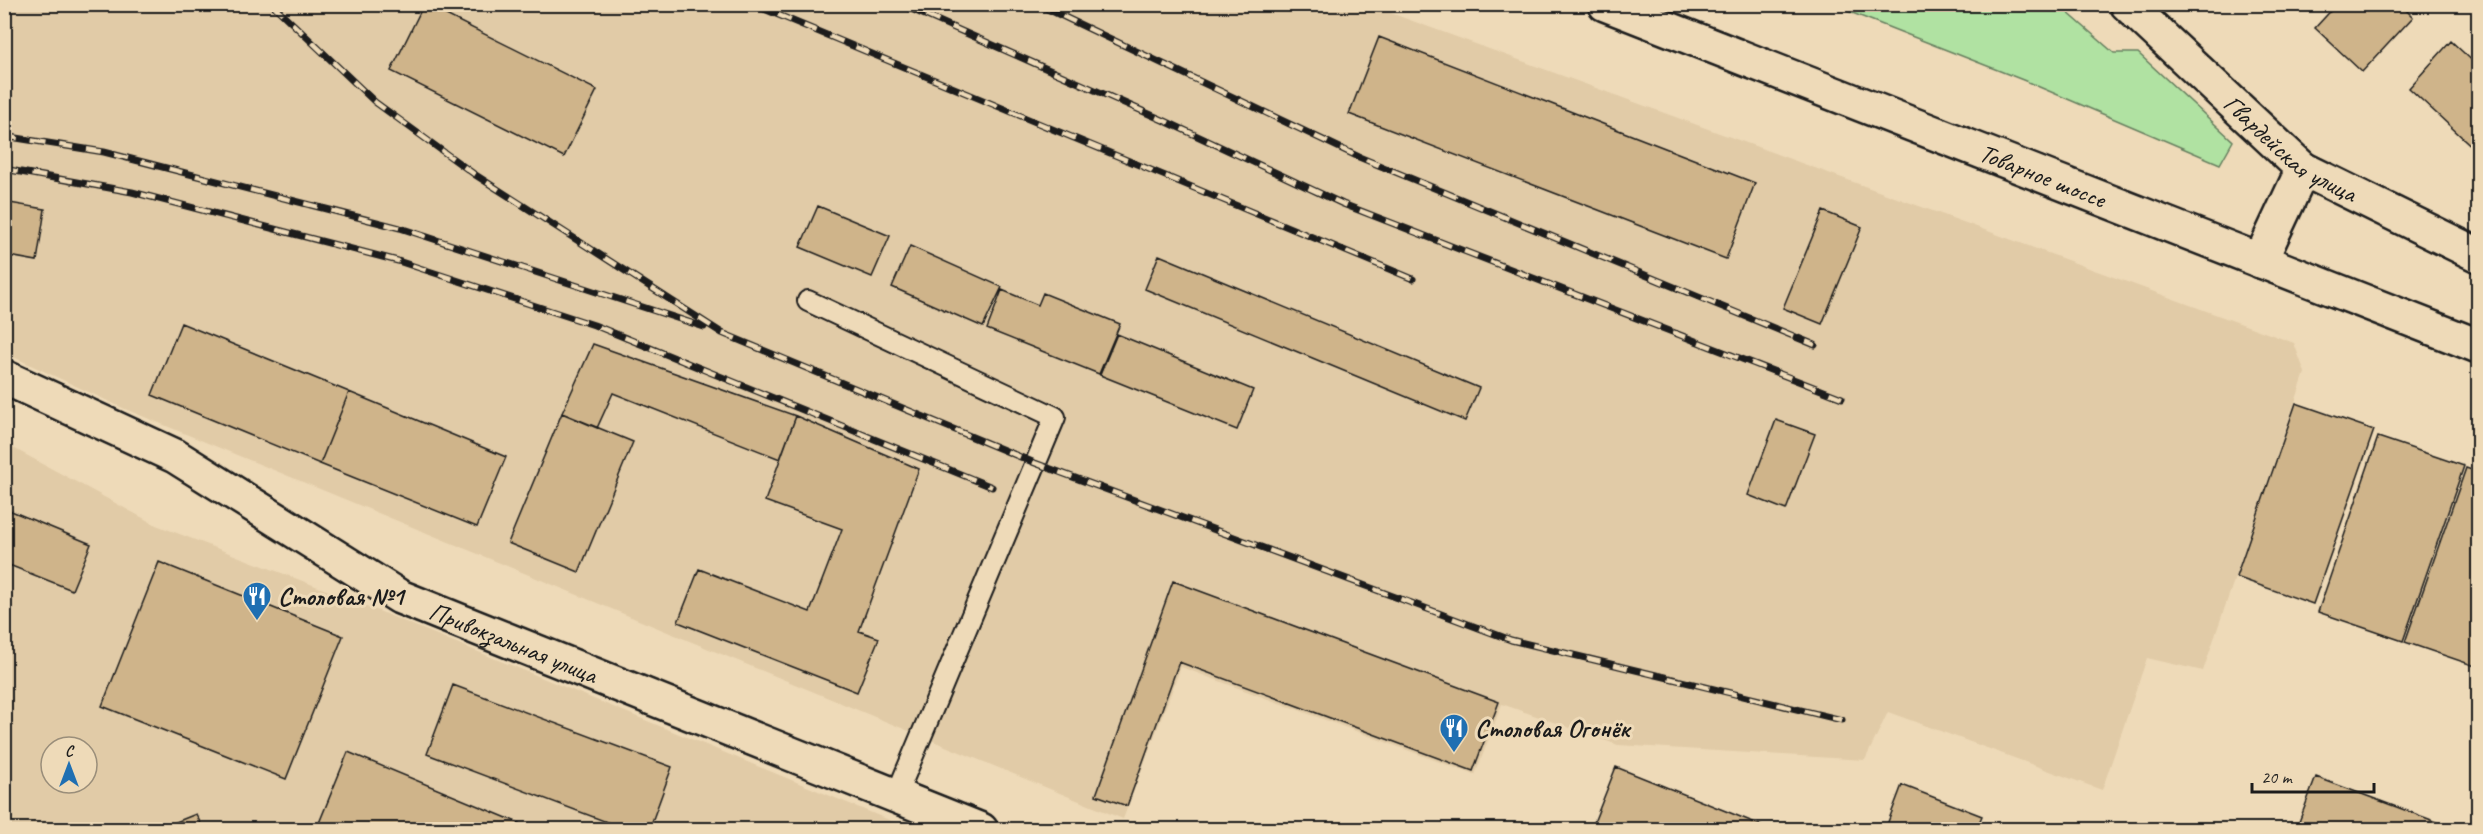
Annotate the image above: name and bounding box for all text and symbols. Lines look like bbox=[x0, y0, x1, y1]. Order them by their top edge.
street label: Гвардейская улица bbox=[2217, 87, 2364, 210]
street label: Товарное шоссе bbox=[1975, 136, 2112, 216]
restaurant icon: Столовая №1 bbox=[241, 580, 273, 622]
place label: Столовая №1 bbox=[278, 580, 407, 613]
street label: Привокзальная улица bbox=[424, 594, 604, 692]
restaurant icon: Столовая Огонёк bbox=[1438, 712, 1470, 754]
place label: Столовая Огонёк bbox=[1475, 712, 1632, 745]
north arrow bbox=[39, 735, 99, 795]
text: С bbox=[65, 741, 75, 761]
scale bar bbox=[2252, 756, 2374, 794]
text: 20 m bbox=[2261, 766, 2294, 788]

